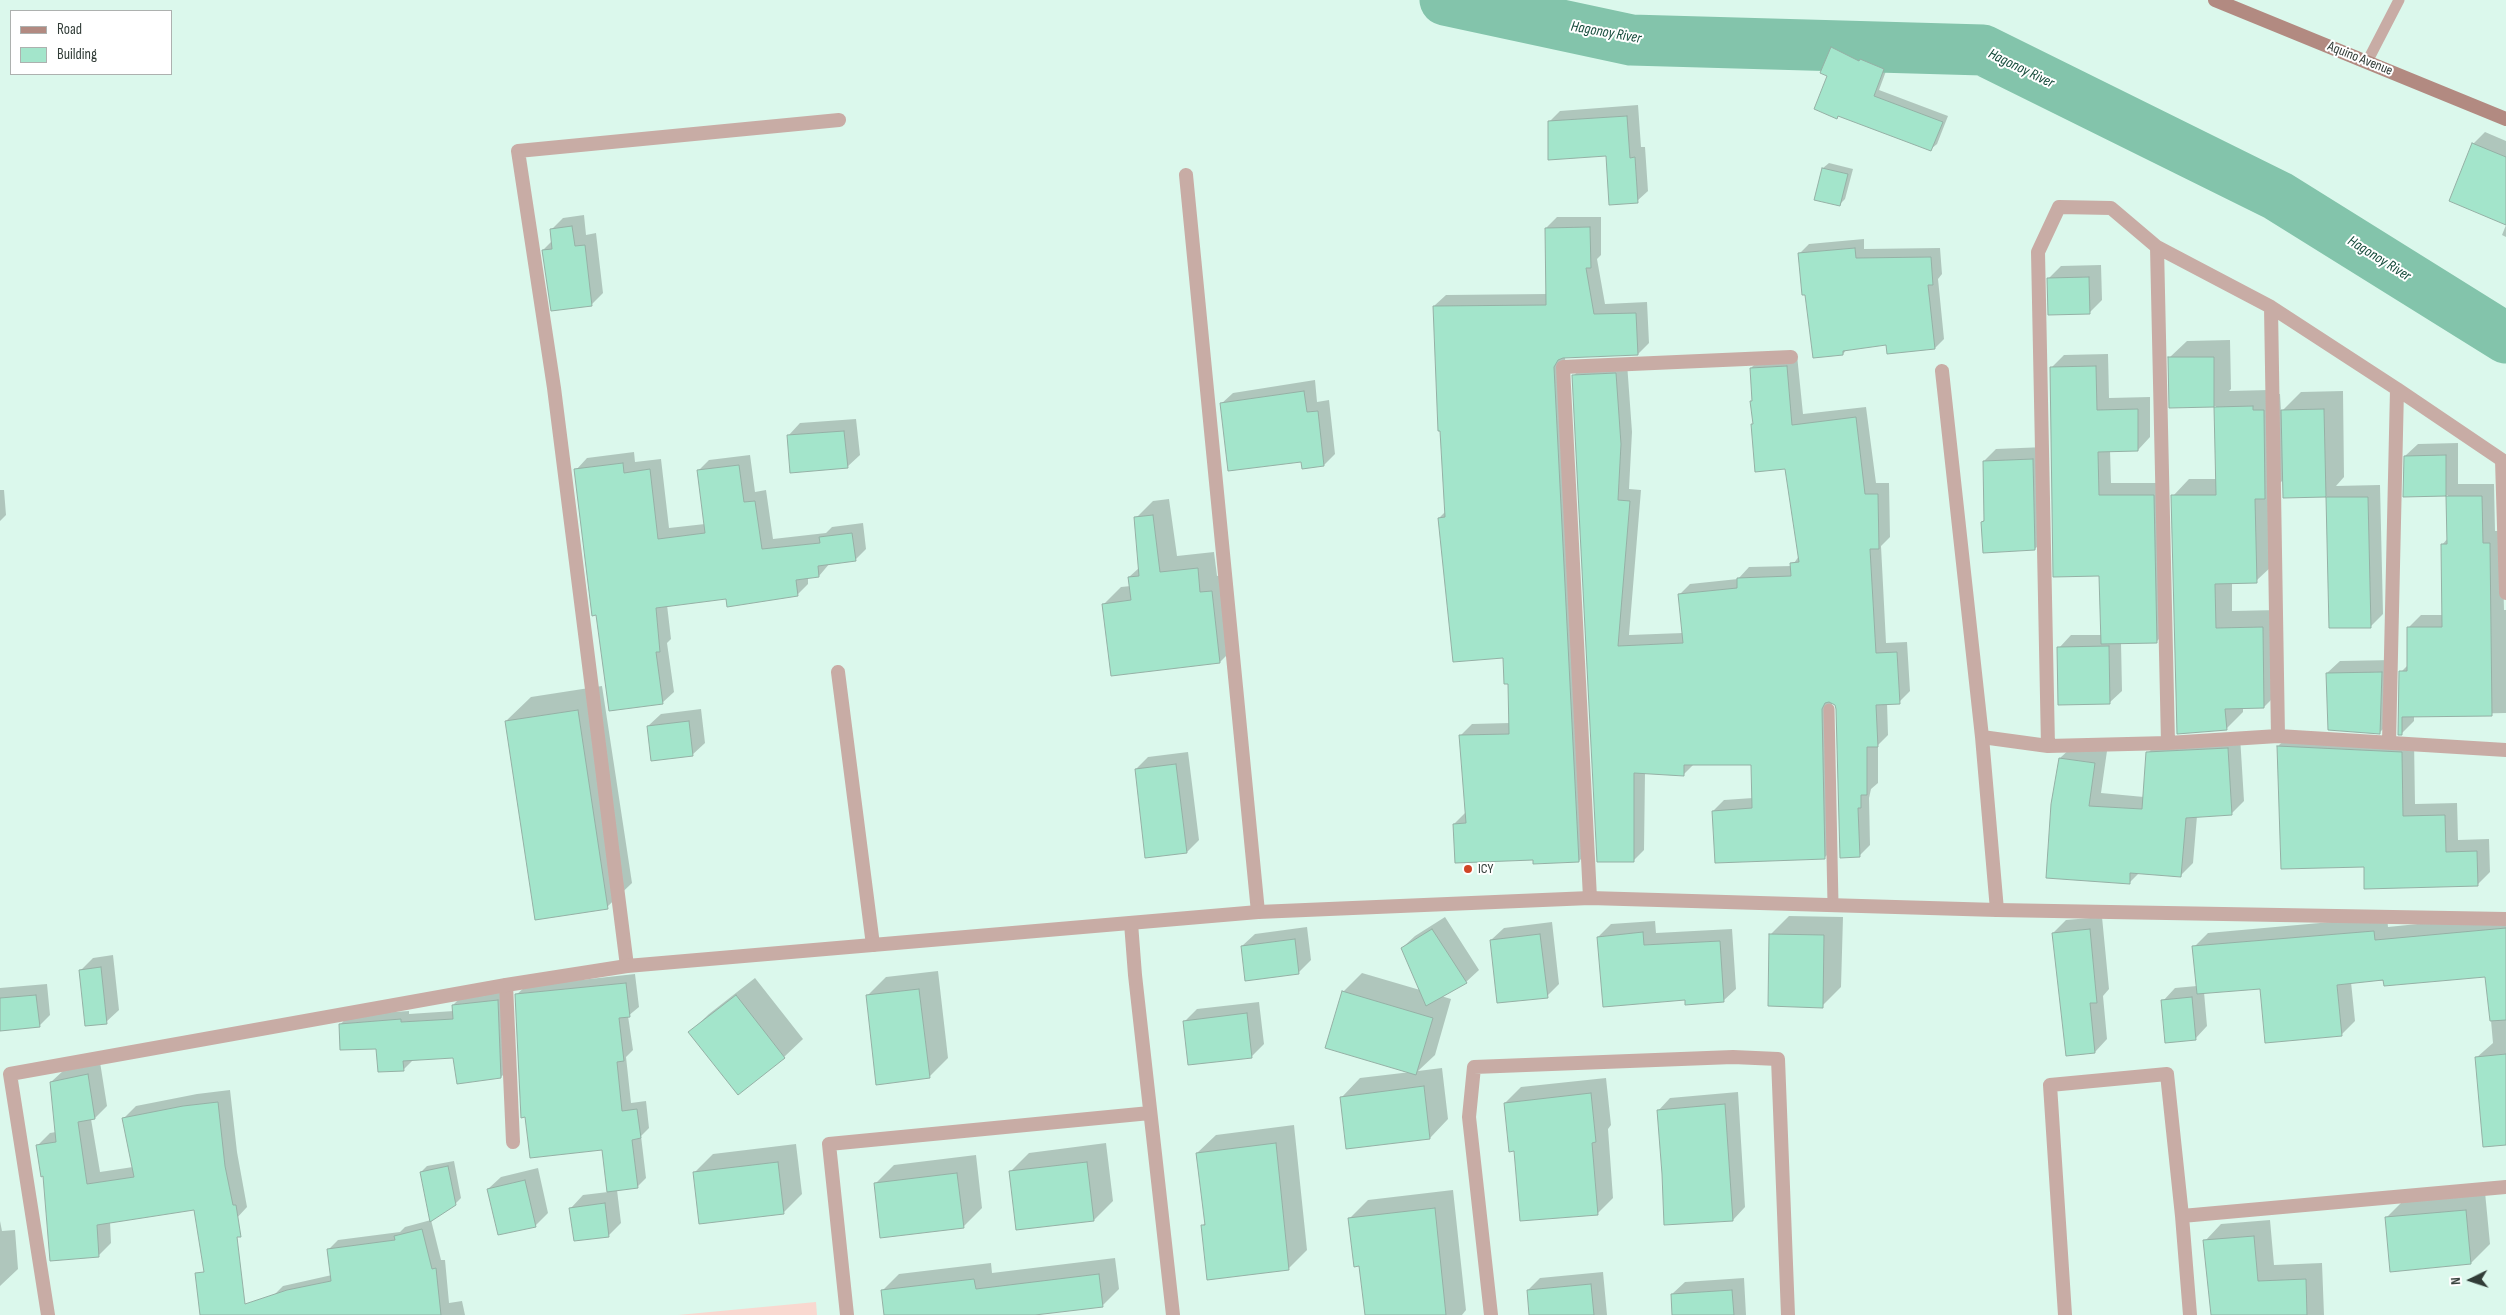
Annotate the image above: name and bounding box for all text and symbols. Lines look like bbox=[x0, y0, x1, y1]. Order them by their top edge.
legend bbox=[10, 10, 172, 75]
water label: Hagonoy River bbox=[1569, 18, 1643, 48]
text: Road bbox=[57, 20, 82, 39]
street label: Aquino Avenue bbox=[2325, 38, 2395, 80]
text: Building bbox=[57, 45, 97, 64]
water label: Hagonoy River bbox=[1985, 45, 2057, 93]
water label: Hagonoy River bbox=[2344, 233, 2414, 285]
place label: ICY bbox=[1478, 861, 1493, 877]
marker: ICY bbox=[1462, 863, 1474, 875]
north arrow bbox=[2446, 1255, 2496, 1305]
text: N bbox=[2447, 1277, 2464, 1285]

